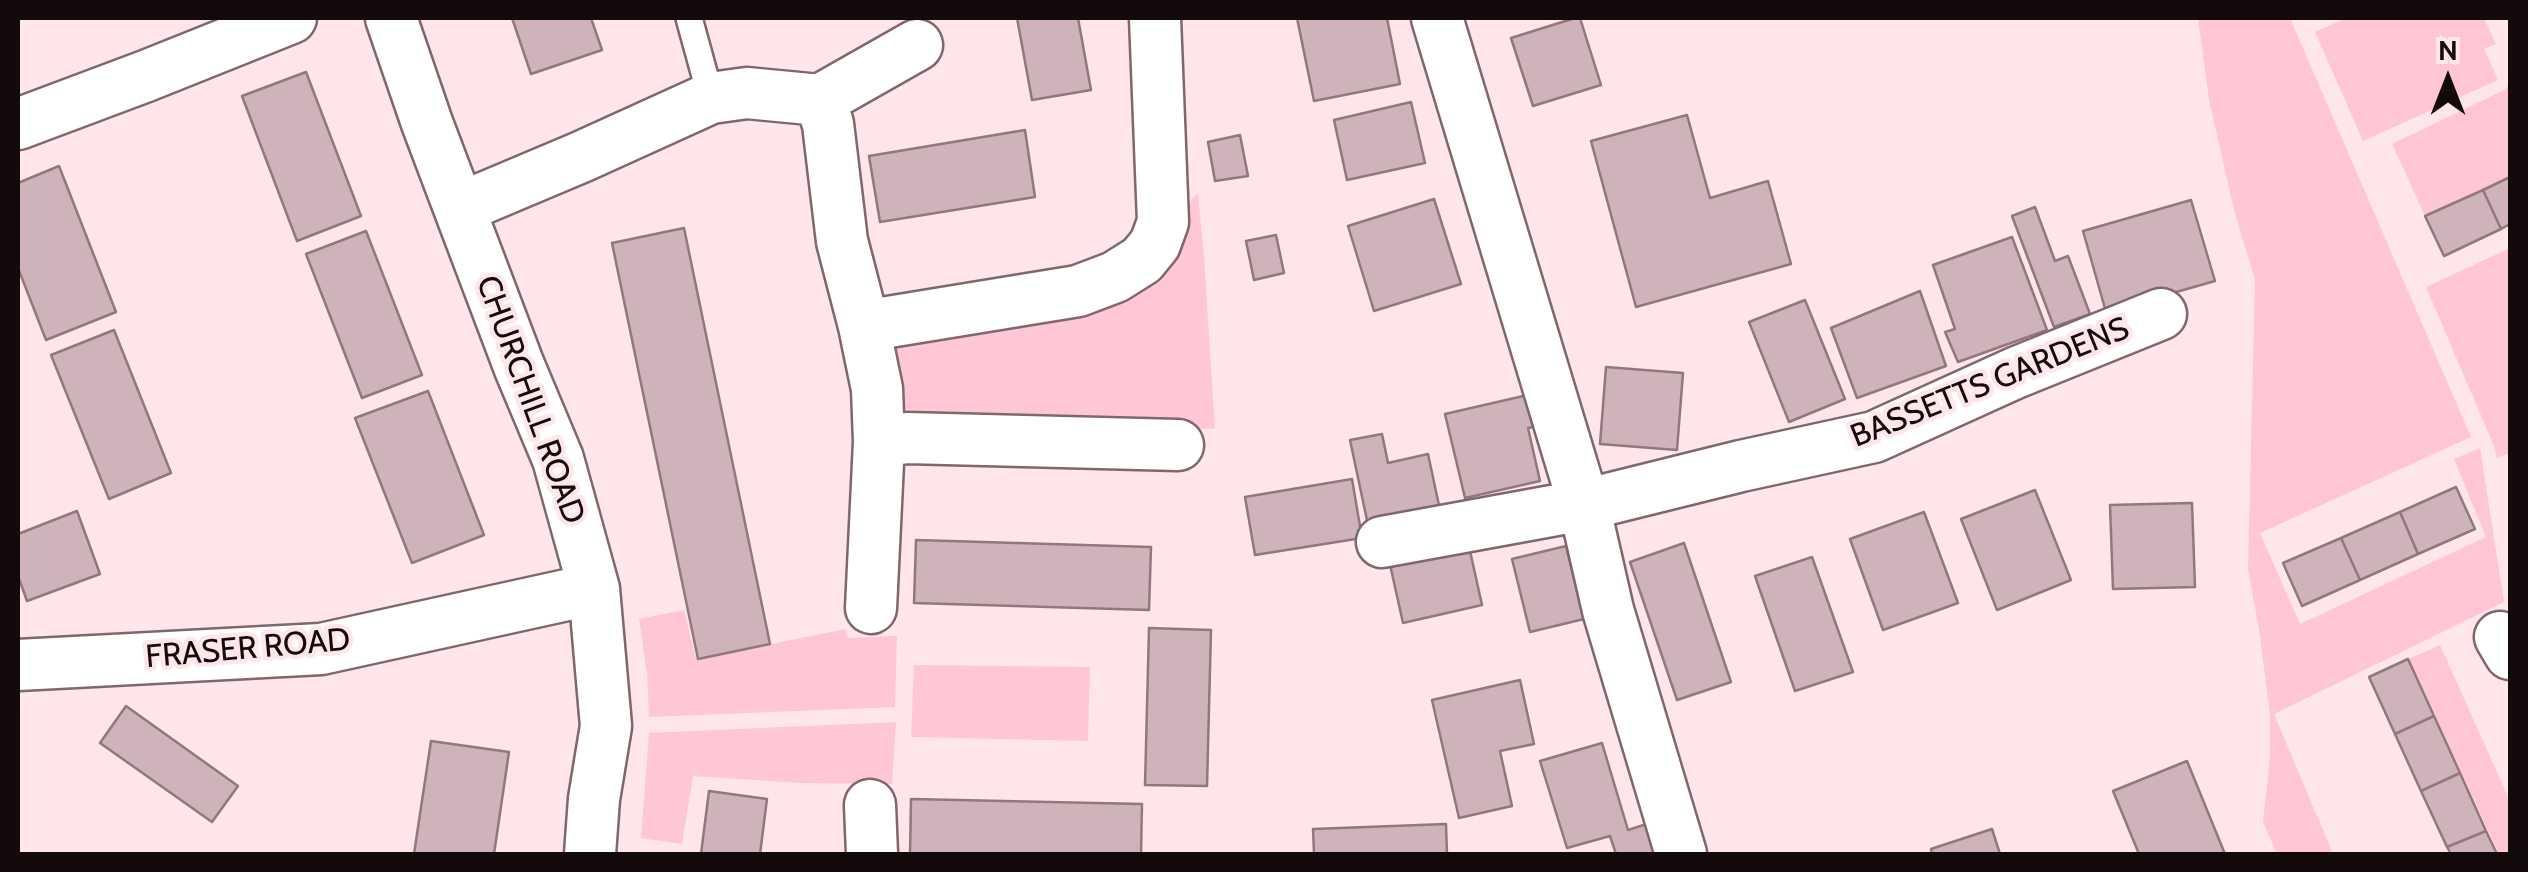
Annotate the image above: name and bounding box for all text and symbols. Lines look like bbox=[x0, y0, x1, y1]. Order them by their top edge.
north arrow bbox=[2398, 30, 2498, 130]
text: N bbox=[2438, 33, 2458, 67]
street label: CHURCHILL ROAD bbox=[467, 271, 593, 529]
street label: BASSETTS GARDENS bbox=[1845, 310, 2135, 456]
street label: FRASER ROAD bbox=[144, 621, 352, 677]

